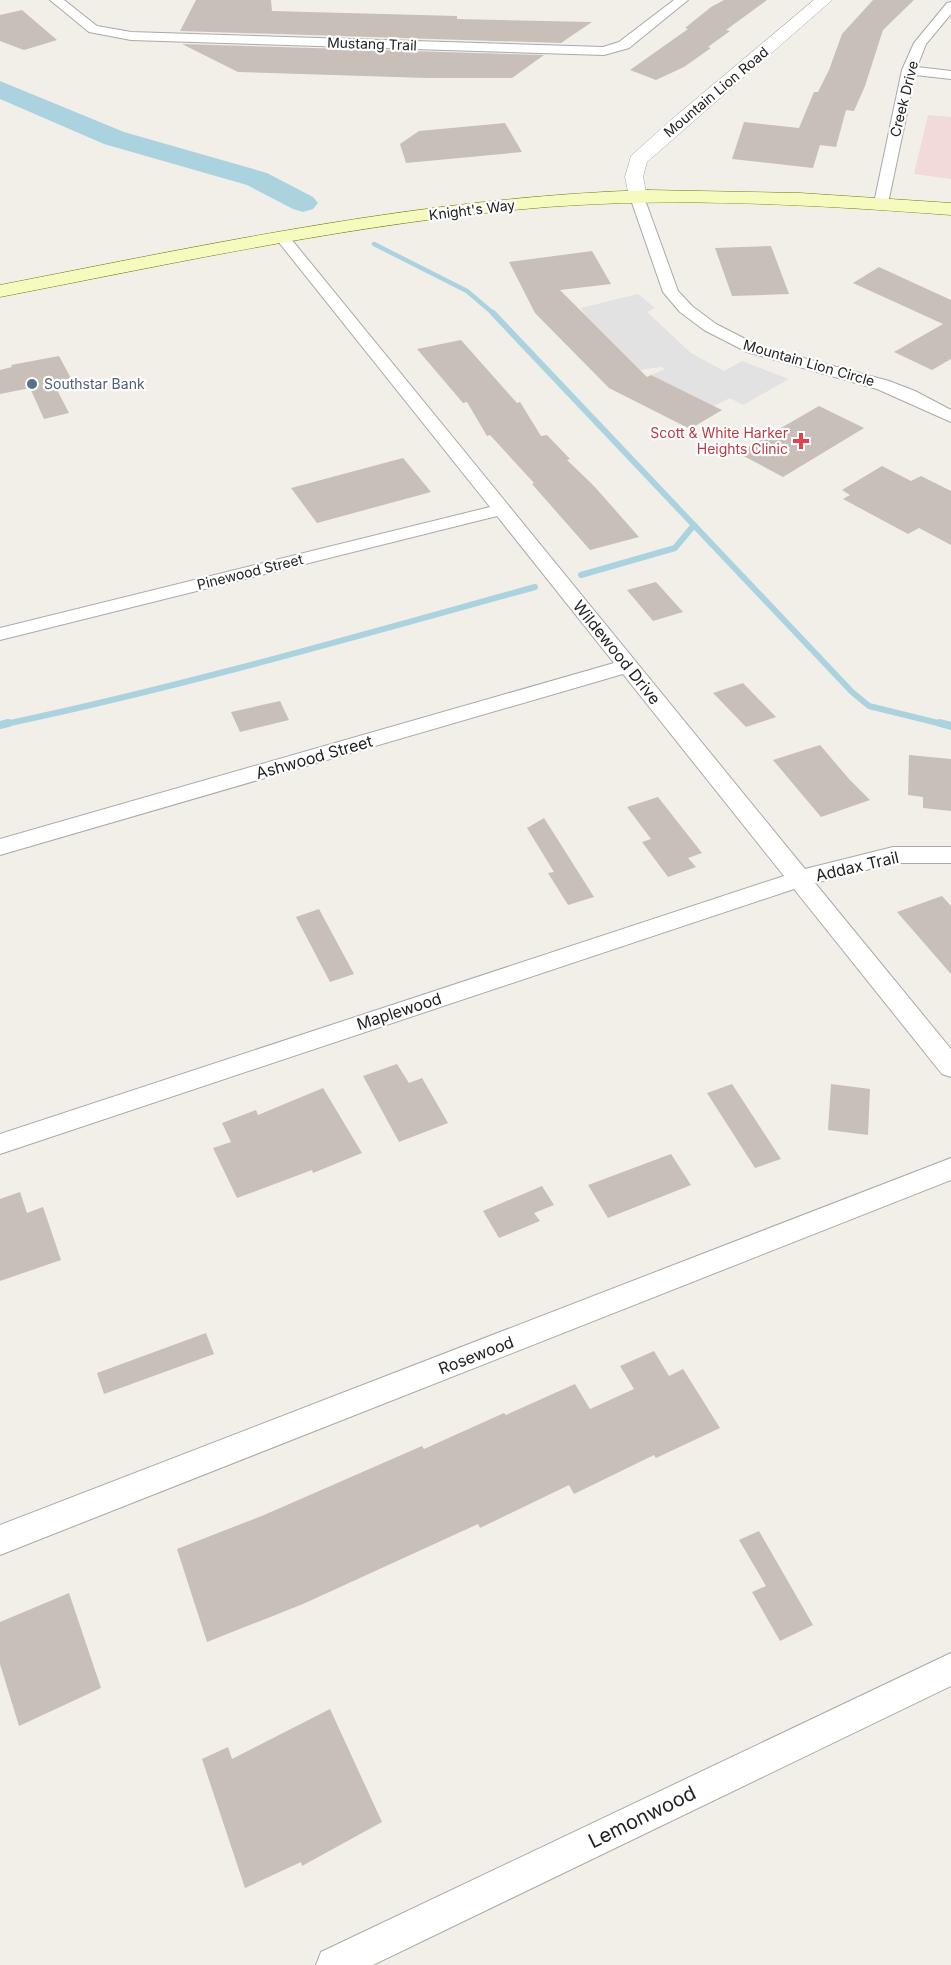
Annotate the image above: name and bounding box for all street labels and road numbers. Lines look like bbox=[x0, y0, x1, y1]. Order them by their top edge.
street label: Mustang Trail bbox=[327, 33, 417, 54]
street label: Mountain Lion Road bbox=[660, 43, 771, 140]
street label: Creek Drive bbox=[886, 59, 921, 139]
street label: Knight's Way bbox=[428, 196, 516, 223]
street label: Mountain Lion Circle bbox=[742, 336, 877, 389]
street label: Pinewood Street bbox=[195, 550, 305, 593]
street label: Wildewood Drive bbox=[569, 596, 665, 708]
street label: Ashwood Street bbox=[253, 731, 375, 783]
street label: Addax Trail bbox=[813, 847, 901, 885]
street label: Maplewood bbox=[354, 988, 444, 1034]
street label: Rosewood bbox=[436, 1332, 516, 1378]
street label: Lemonwood bbox=[584, 1781, 700, 1853]

